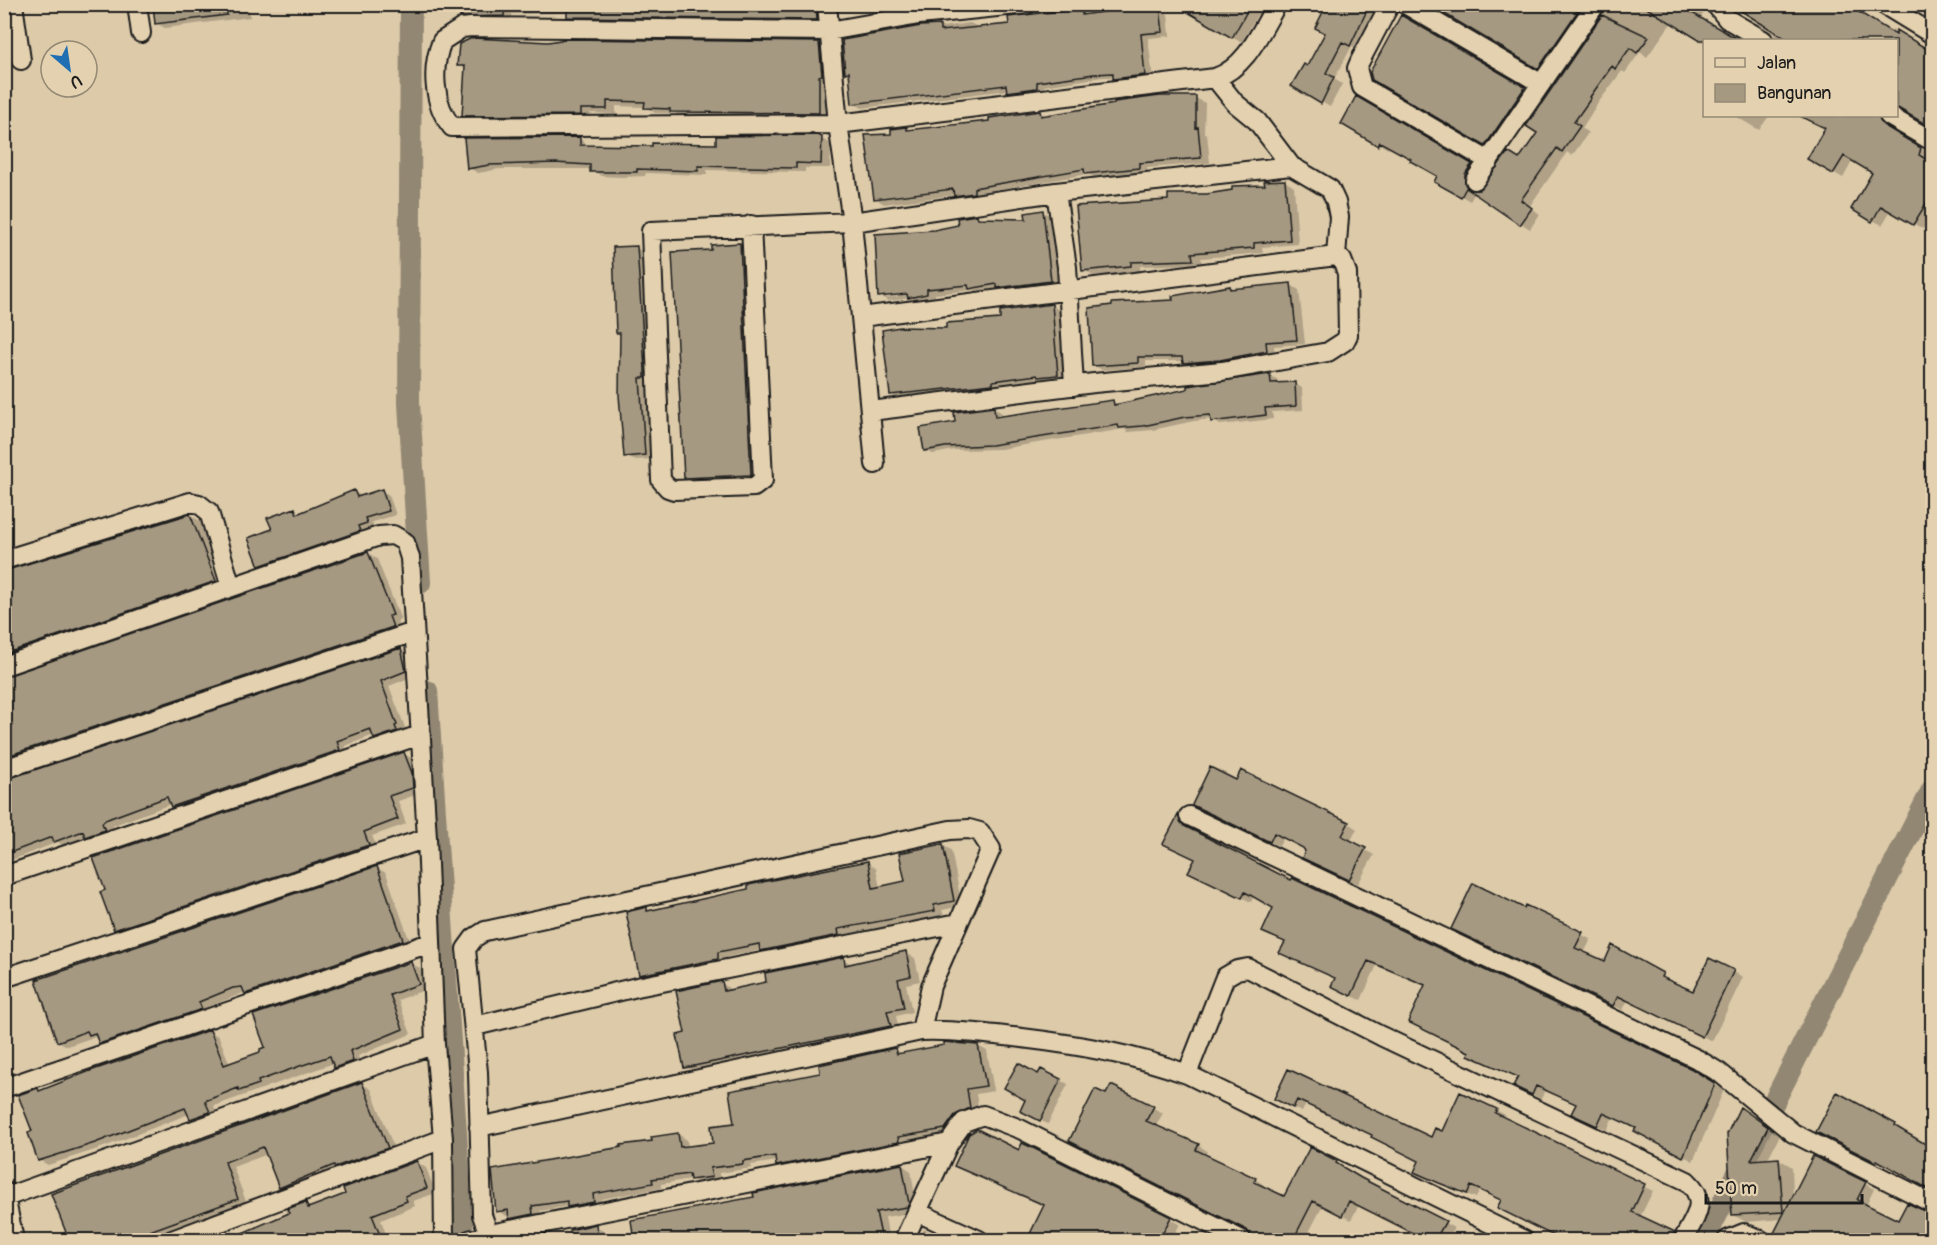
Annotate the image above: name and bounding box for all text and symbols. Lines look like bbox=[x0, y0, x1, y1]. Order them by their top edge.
north arrow bbox=[39, 39, 99, 99]
legend bbox=[1703, 39, 1898, 117]
text: Jalan bbox=[1757, 52, 1796, 75]
text: U bbox=[66, 70, 85, 93]
text: Bangunan bbox=[1757, 82, 1832, 105]
scale bar bbox=[1706, 1167, 1862, 1205]
text: 50 m bbox=[1715, 1177, 1757, 1200]

